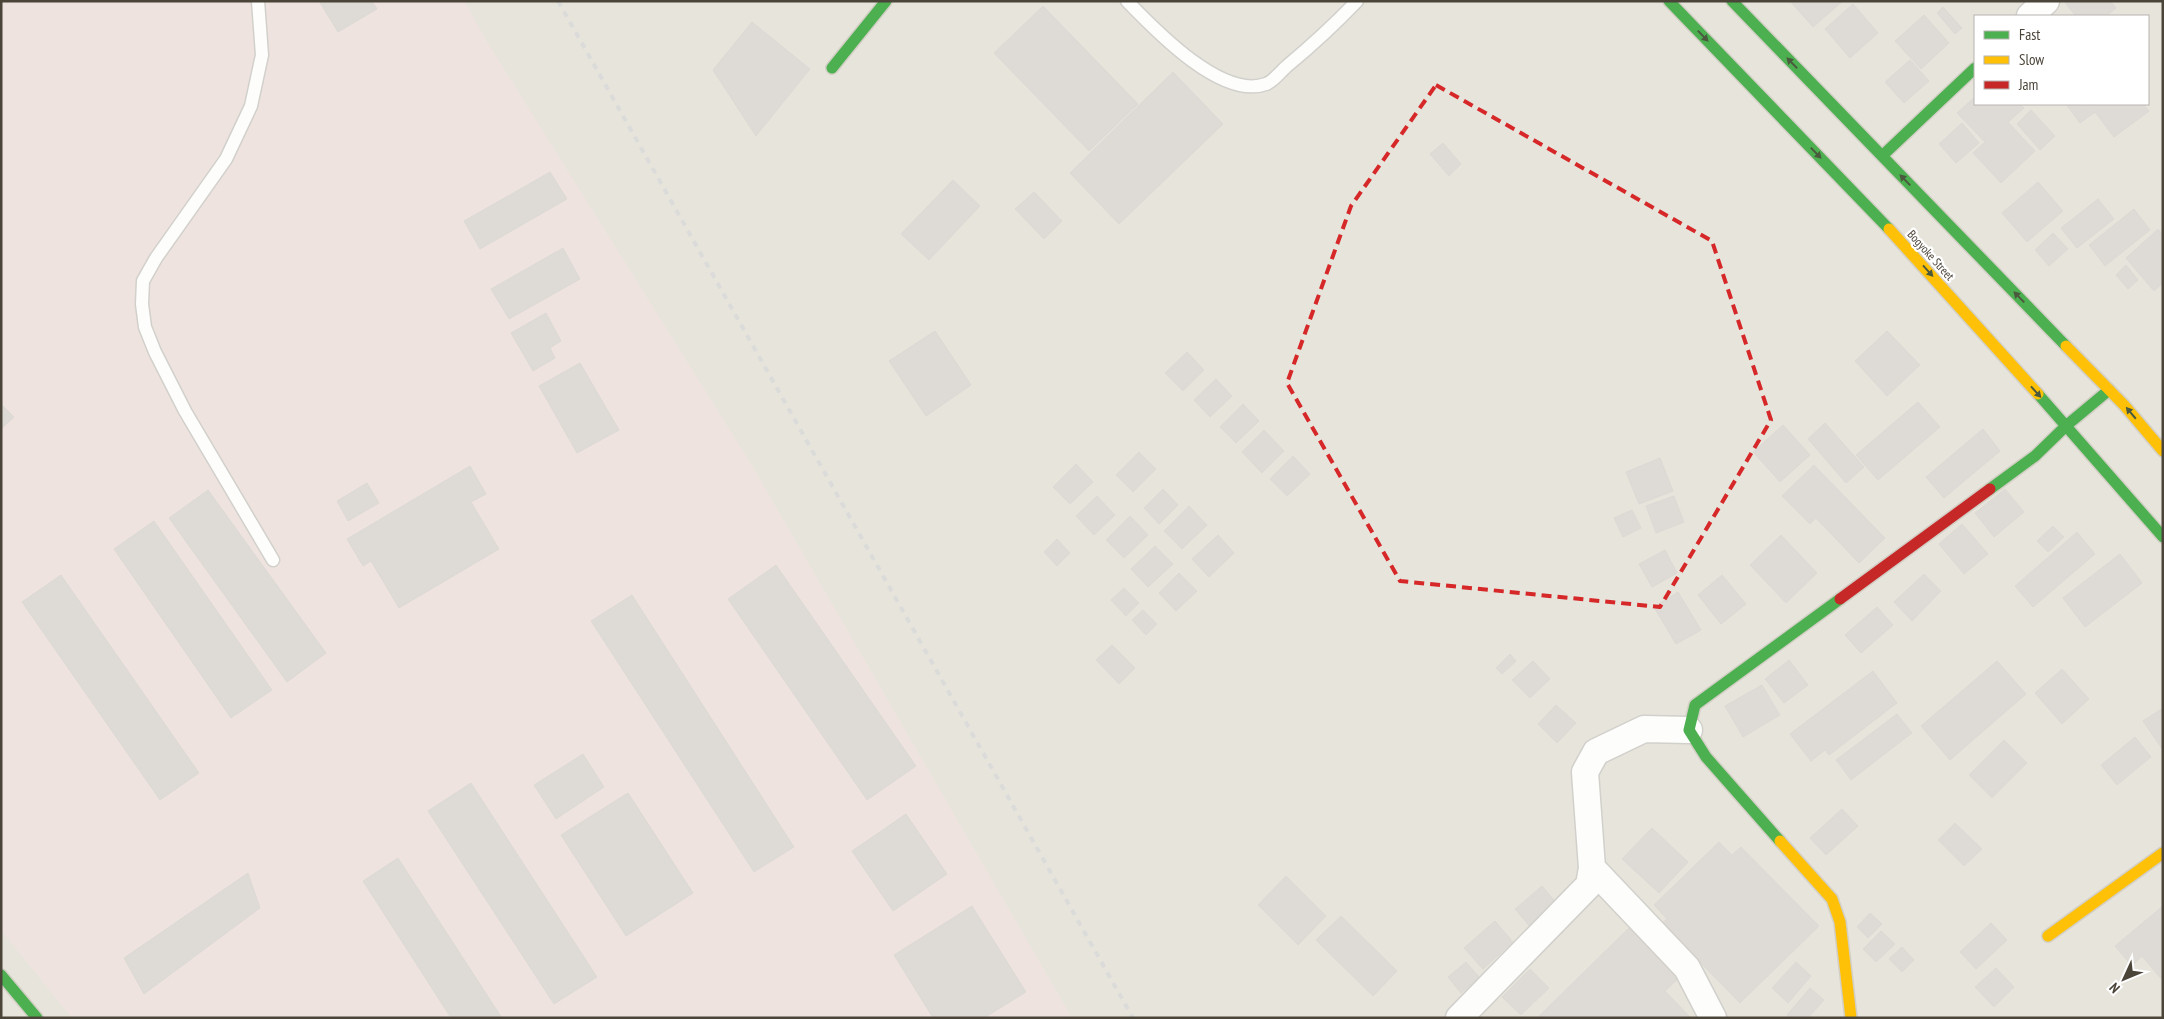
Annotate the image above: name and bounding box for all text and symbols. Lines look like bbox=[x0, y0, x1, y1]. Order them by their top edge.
legend bbox=[1974, 15, 2149, 105]
text: Fast bbox=[2019, 25, 2040, 44]
one-way arrow bbox=[1697, 30, 1709, 42]
text: Slow bbox=[2019, 50, 2044, 69]
one-way arrow bbox=[1786, 58, 1798, 70]
text: Jam bbox=[2018, 75, 2038, 94]
one-way arrow bbox=[1810, 147, 1822, 159]
one-way arrow bbox=[1900, 174, 1912, 186]
street label: Bogyoke Street bbox=[1904, 227, 1958, 284]
one-way arrow bbox=[1922, 265, 1933, 278]
one-way arrow bbox=[2013, 291, 2025, 303]
one-way arrow bbox=[2031, 385, 2042, 398]
one-way arrow bbox=[2126, 407, 2137, 420]
north arrow bbox=[2099, 954, 2149, 1004]
text: N bbox=[2106, 979, 2124, 997]

